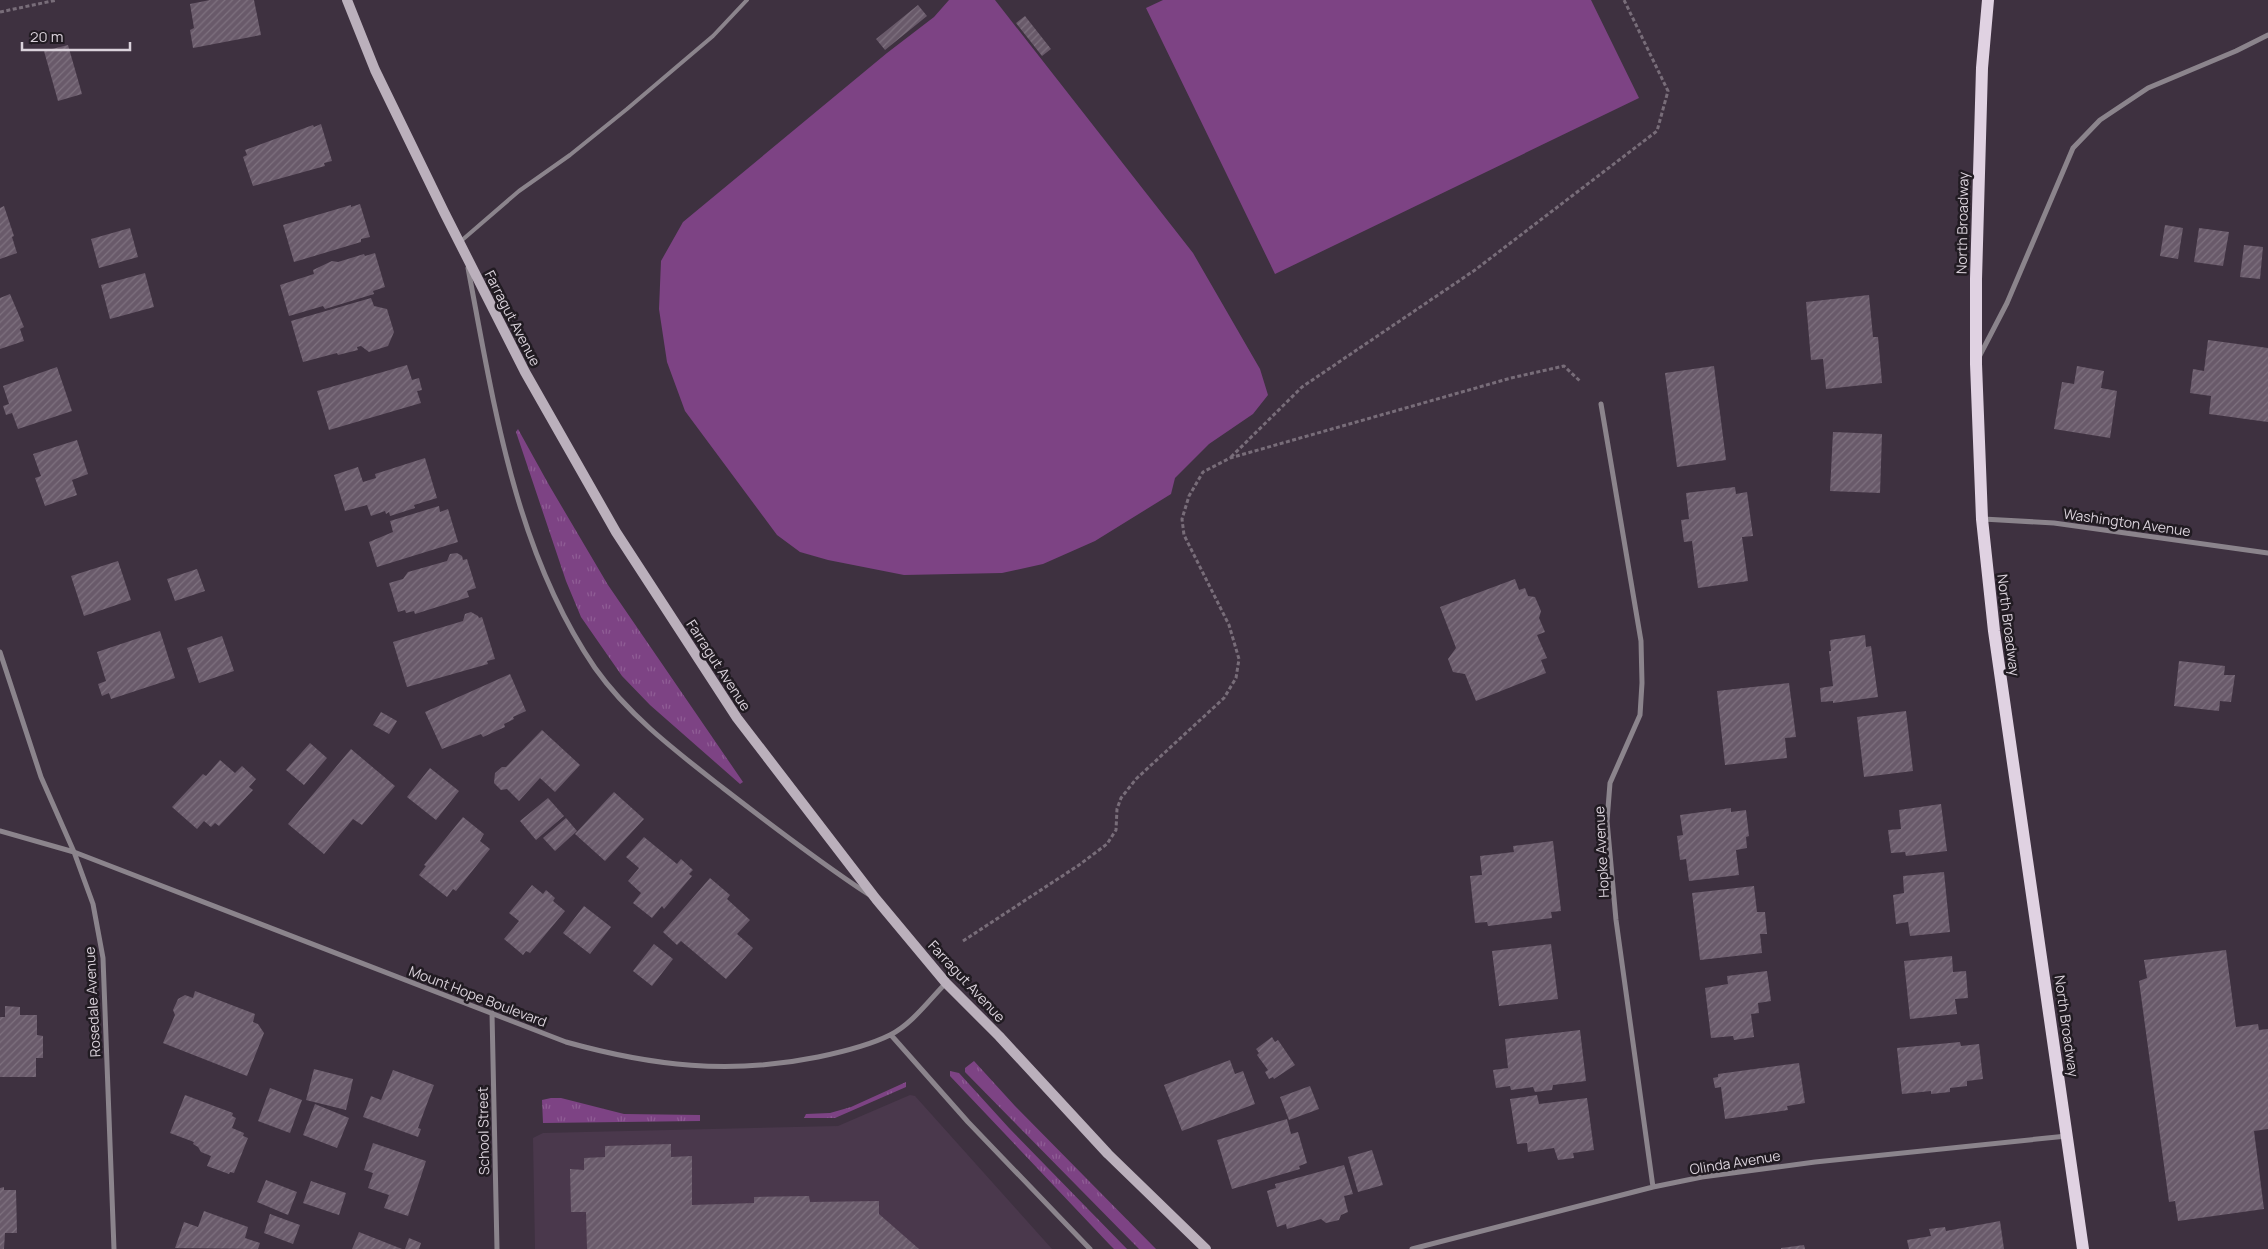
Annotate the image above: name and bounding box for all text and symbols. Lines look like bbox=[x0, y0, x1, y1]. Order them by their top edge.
scale bar bbox=[22, 20, 130, 52]
text: 20 m bbox=[30, 26, 63, 47]
street label: North Broadway bbox=[1952, 171, 1972, 274]
street label: Farragut Avenue bbox=[481, 267, 545, 369]
street label: Washington Avenue bbox=[2062, 504, 2192, 540]
street label: North Broadway bbox=[1993, 573, 2025, 678]
street label: Farragut Avenue bbox=[682, 616, 756, 714]
street label: Hopke Avenue bbox=[1589, 806, 1613, 898]
street label: Farragut Avenue bbox=[924, 936, 1010, 1026]
street label: Rosedale Avenue bbox=[80, 946, 104, 1058]
street label: Mount Hope Boulevard bbox=[406, 961, 550, 1031]
street label: North Broadway bbox=[2050, 974, 2084, 1079]
street label: School Street bbox=[473, 1086, 493, 1175]
street label: Olinda Avenue bbox=[1688, 1145, 1782, 1179]

